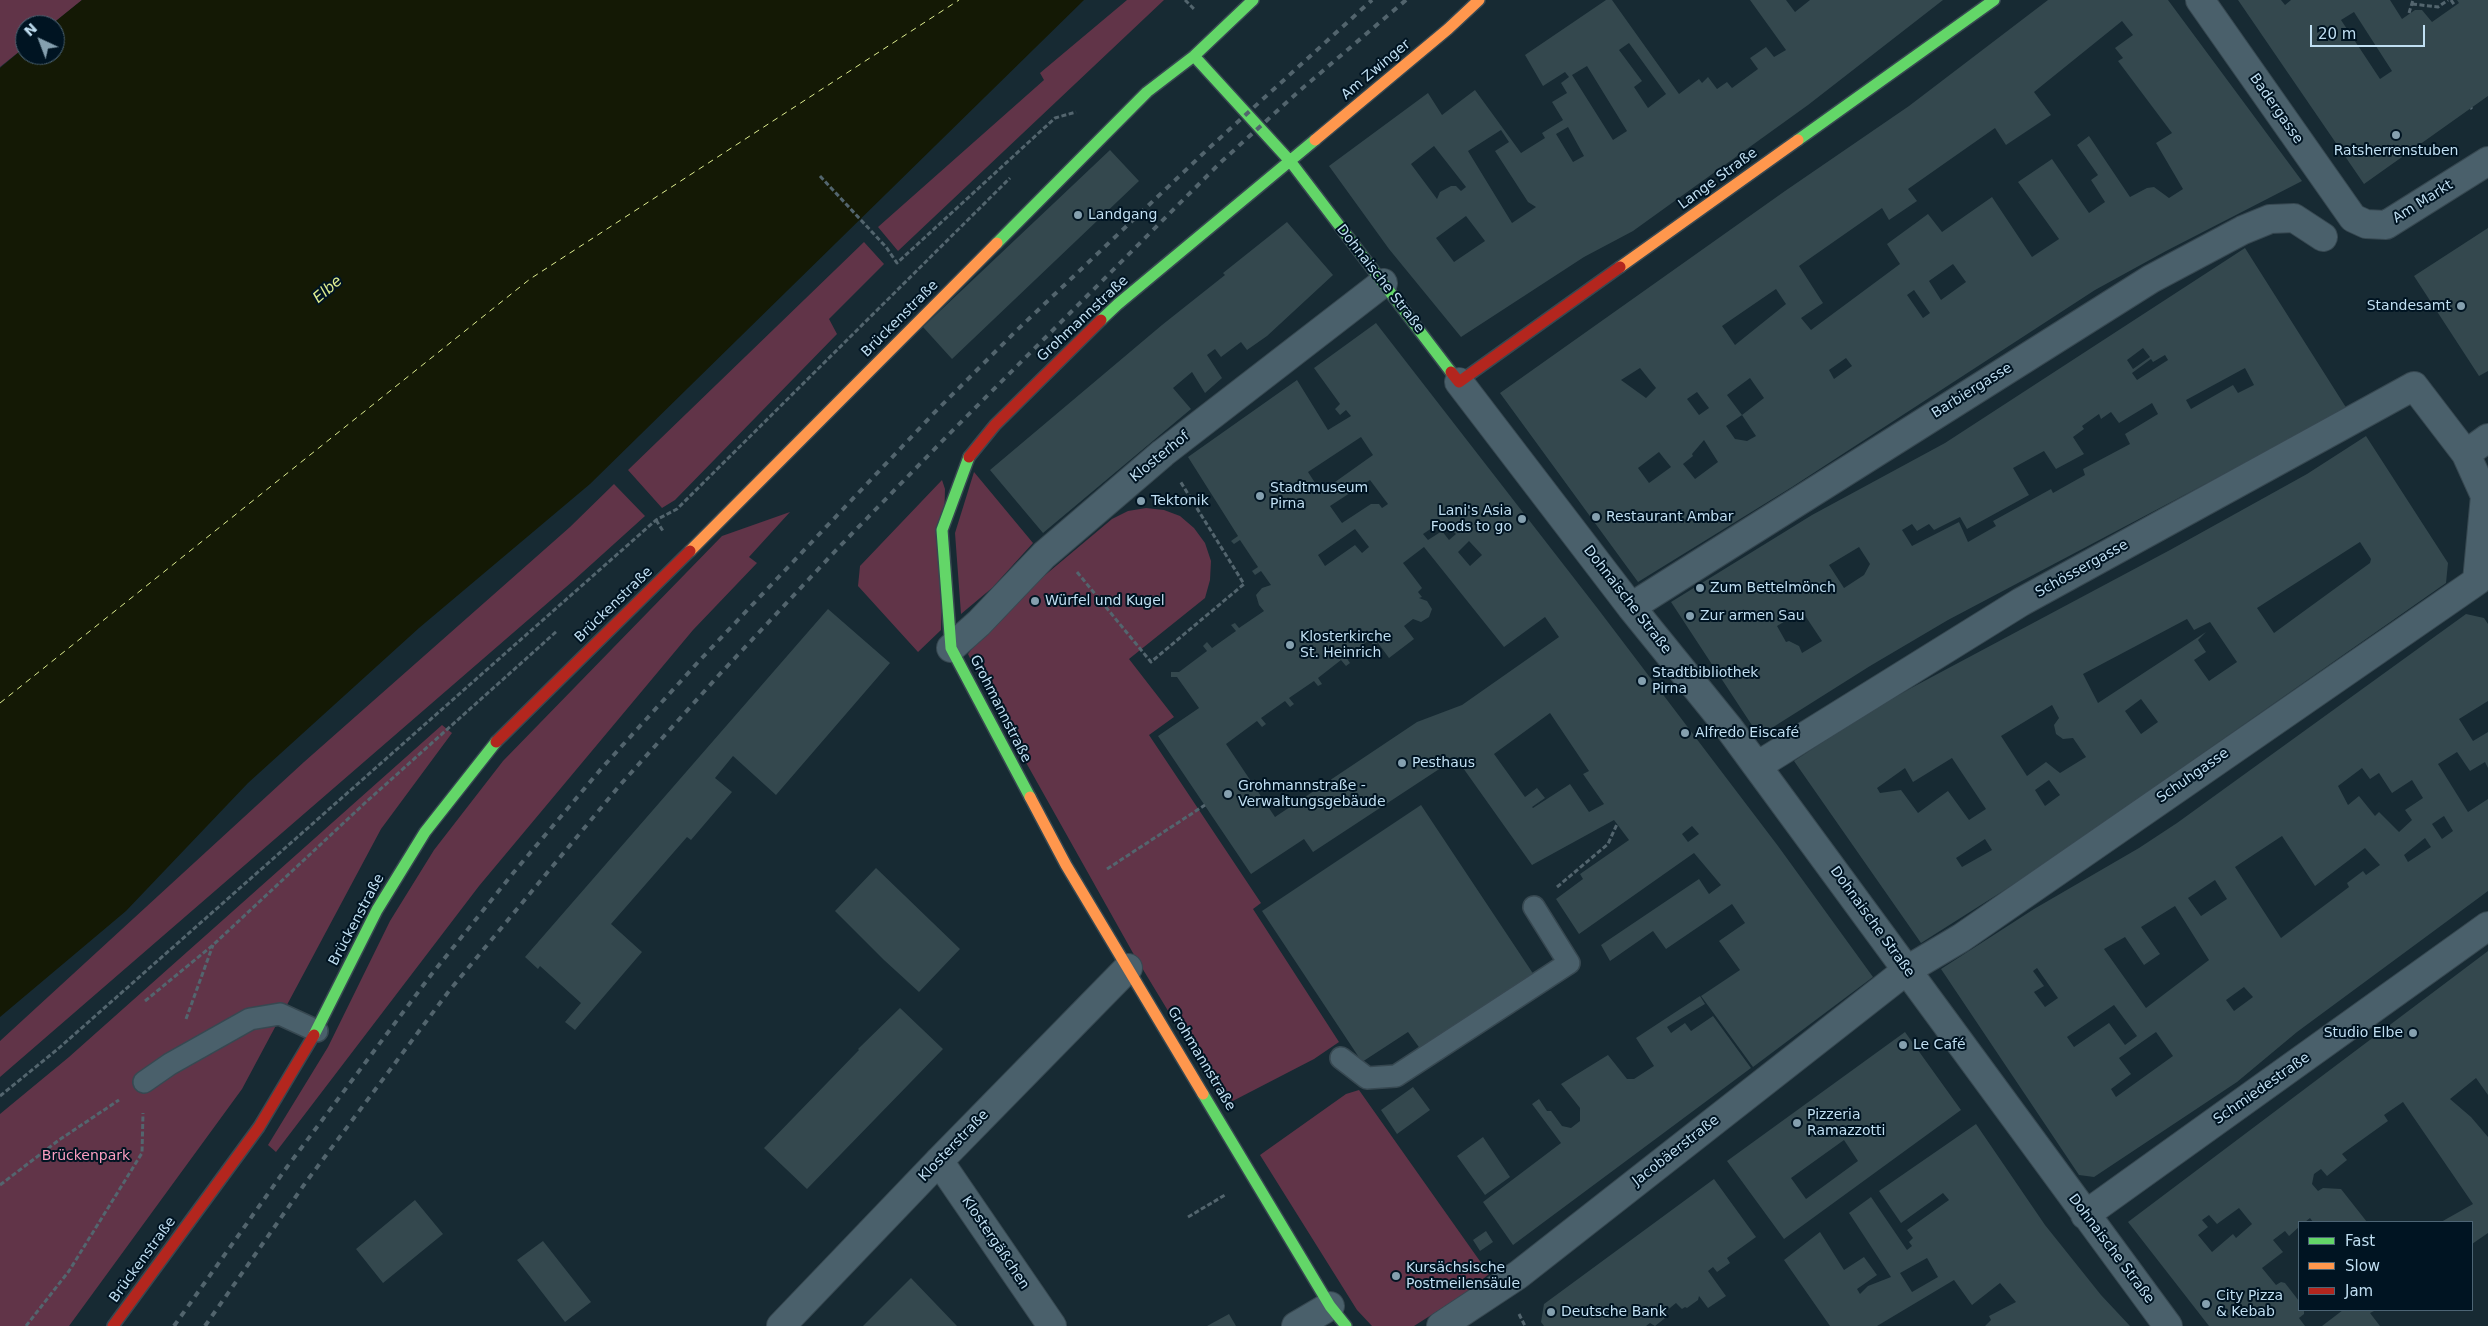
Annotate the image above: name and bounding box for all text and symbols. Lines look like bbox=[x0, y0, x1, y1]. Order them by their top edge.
north arrow bbox=[15, 15, 65, 65]
scale bar bbox=[2313, 15, 2428, 47]
text: N bbox=[21, 20, 40, 40]
text: 20 m bbox=[2318, 25, 2356, 43]
street label: Am Zwinger bbox=[1338, 36, 1414, 104]
street label: Badergasse bbox=[2246, 71, 2306, 147]
marker: Ratsherrenstuben bbox=[2390, 129, 2402, 141]
place label: Ratsherrenstuben bbox=[2334, 143, 2458, 159]
street label: Lange Straße bbox=[1675, 145, 1761, 213]
street label: Am Markt bbox=[2390, 177, 2456, 227]
place label: Landgang bbox=[1088, 207, 1157, 223]
marker: Landgang bbox=[1072, 209, 1084, 221]
street label: Dohnaische Straße bbox=[1333, 222, 1427, 336]
water label: Elbe bbox=[310, 273, 346, 307]
street label: Grohmannstraße bbox=[1034, 273, 1132, 365]
street label: Brückenstraße bbox=[858, 277, 942, 361]
place label: Standesamt bbox=[2367, 298, 2451, 314]
marker: Standesamt bbox=[2455, 300, 2467, 312]
street label: Barbiergasse bbox=[1929, 360, 2015, 422]
street label: Klosterhof bbox=[1127, 428, 1193, 486]
place label: Stadtmuseum Pirna bbox=[1270, 480, 1368, 512]
marker: Stadtmuseum Pirna bbox=[1254, 490, 1266, 502]
place label: Tektonik bbox=[1151, 493, 1209, 509]
marker: Tektonik bbox=[1135, 495, 1147, 507]
place label: Lani's Asia Foods to go bbox=[1431, 503, 1512, 536]
place label: Restaurant Ambar bbox=[1606, 509, 1734, 525]
marker: Restaurant Ambar bbox=[1590, 511, 1602, 523]
marker: Lani's Asia Foods to go bbox=[1516, 513, 1528, 525]
street label: Schössergasse bbox=[2033, 537, 2131, 601]
street label: Dohnaische Straße bbox=[1580, 543, 1674, 657]
street label: Brückenstraße bbox=[572, 564, 656, 646]
place label: Zum Bettelmönch bbox=[1710, 580, 1836, 596]
marker: Zum Bettelmönch bbox=[1694, 582, 1706, 594]
place label: Würfel und Kugel bbox=[1045, 593, 1165, 609]
marker: Würfel und Kugel bbox=[1029, 595, 1041, 607]
place label: Zur armen Sau bbox=[1700, 608, 1805, 624]
marker: Zur armen Sau bbox=[1684, 610, 1696, 622]
place label: Klosterkirche St. Heinrich bbox=[1300, 629, 1391, 662]
marker: Klosterkirche St. Heinrich bbox=[1284, 639, 1296, 651]
street label: Grohmannstraße bbox=[966, 653, 1034, 765]
place label: Stadtbibliothek Pirna bbox=[1652, 665, 1758, 698]
marker: Stadtbibliothek Pirna bbox=[1636, 675, 1648, 687]
place label: Alfredo Eiscafé bbox=[1695, 725, 1799, 741]
marker: Alfredo Eiscafé bbox=[1679, 727, 1691, 739]
street label: Schuhgasse bbox=[2154, 745, 2232, 807]
place label: Pesthaus bbox=[1412, 755, 1475, 771]
marker: Pesthaus bbox=[1396, 757, 1408, 769]
place label: Grohmannstraße - Verwaltungsgebäude bbox=[1238, 778, 1386, 810]
marker: Grohmannstraße - Verwaltungsgebäude bbox=[1222, 788, 1234, 800]
street label: Dohnaische Straße bbox=[1826, 863, 1918, 981]
street label: Brückenstraße bbox=[326, 871, 388, 969]
street label: Grohmannstraße bbox=[1163, 1004, 1239, 1114]
place label: Studio Elbe bbox=[2324, 1025, 2403, 1041]
marker: Studio Elbe bbox=[2407, 1027, 2419, 1039]
place label: Le Café bbox=[1913, 1037, 1966, 1053]
marker: Le Café bbox=[1897, 1039, 1909, 1051]
street label: Schmiedestraße bbox=[2211, 1050, 2313, 1128]
street label: Klosterstraße bbox=[916, 1107, 992, 1185]
place label: Pizzeria Ramazzotti bbox=[1807, 1107, 1885, 1140]
street label: Jacobäerstraße bbox=[1629, 1112, 1723, 1190]
marker: Pizzeria Ramazzotti bbox=[1791, 1117, 1803, 1129]
park label: Brückenpark bbox=[42, 1148, 130, 1164]
street label: Dohnaische Straße bbox=[2064, 1191, 2158, 1307]
street label: Klostergäßchen bbox=[958, 1193, 1032, 1293]
street label: Brückenstraße bbox=[106, 1214, 180, 1306]
legend bbox=[2298, 1221, 2473, 1311]
text: Fast bbox=[2345, 1232, 2375, 1250]
text: Slow bbox=[2345, 1257, 2380, 1275]
place label: Kursächsische Postmeilensäule bbox=[1406, 1260, 1520, 1292]
marker: Kursächsische Postmeilensäule bbox=[1390, 1270, 1402, 1282]
text: Jam bbox=[2345, 1282, 2373, 1300]
place label: City Pizza & Kebab bbox=[2216, 1288, 2283, 1320]
marker: City Pizza & Kebab bbox=[2200, 1298, 2212, 1310]
place label: Deutsche Bank bbox=[1561, 1304, 1667, 1320]
marker: Deutsche Bank bbox=[1545, 1306, 1557, 1318]

